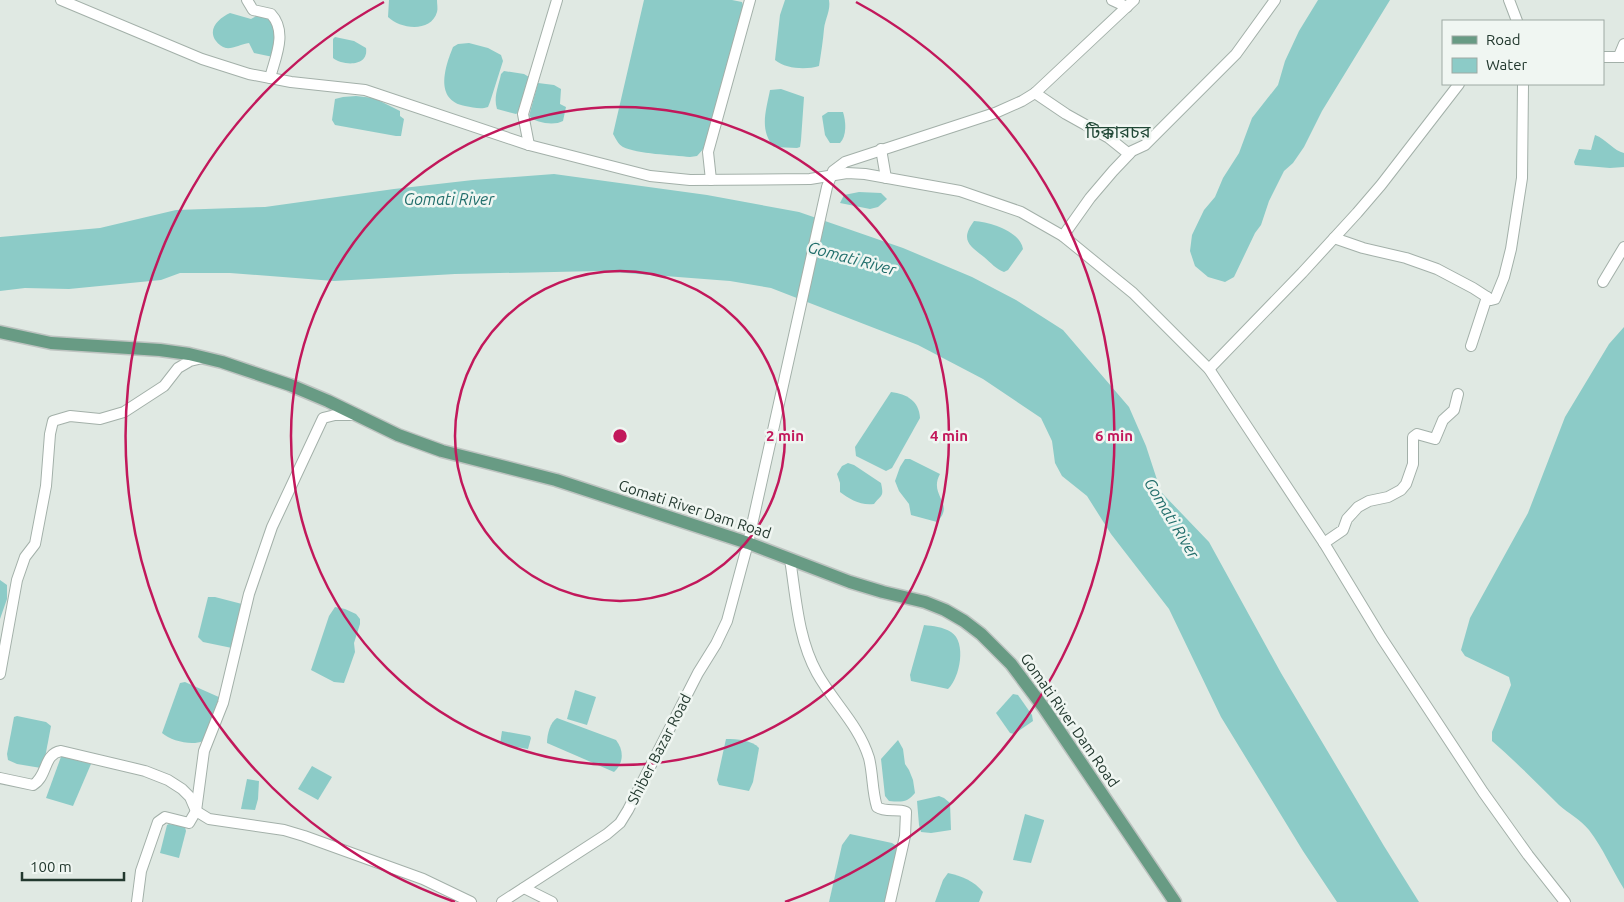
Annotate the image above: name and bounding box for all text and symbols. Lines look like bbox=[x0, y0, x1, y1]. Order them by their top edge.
legend bbox=[1442, 20, 1604, 85]
text: Road bbox=[1486, 31, 1521, 48]
text: Water bbox=[1486, 56, 1527, 73]
district label: টিক্কারচর bbox=[1085, 121, 1151, 141]
water label: Gomati River bbox=[404, 190, 495, 208]
water label: Gomati River bbox=[806, 238, 899, 279]
centre of rings bbox=[611, 427, 629, 445]
text: 2 min bbox=[766, 427, 804, 444]
text: 4 min bbox=[930, 427, 968, 444]
text: 6 min bbox=[1095, 427, 1133, 444]
water label: Gomati River bbox=[1141, 475, 1204, 562]
street label: Gomati River Dam Road bbox=[617, 476, 773, 542]
street label: Gomati River Dam Road bbox=[1017, 650, 1123, 790]
street label: Shiber Bazar Road bbox=[624, 691, 694, 807]
scale bar bbox=[22, 850, 125, 882]
text: 100 m bbox=[30, 858, 72, 875]

